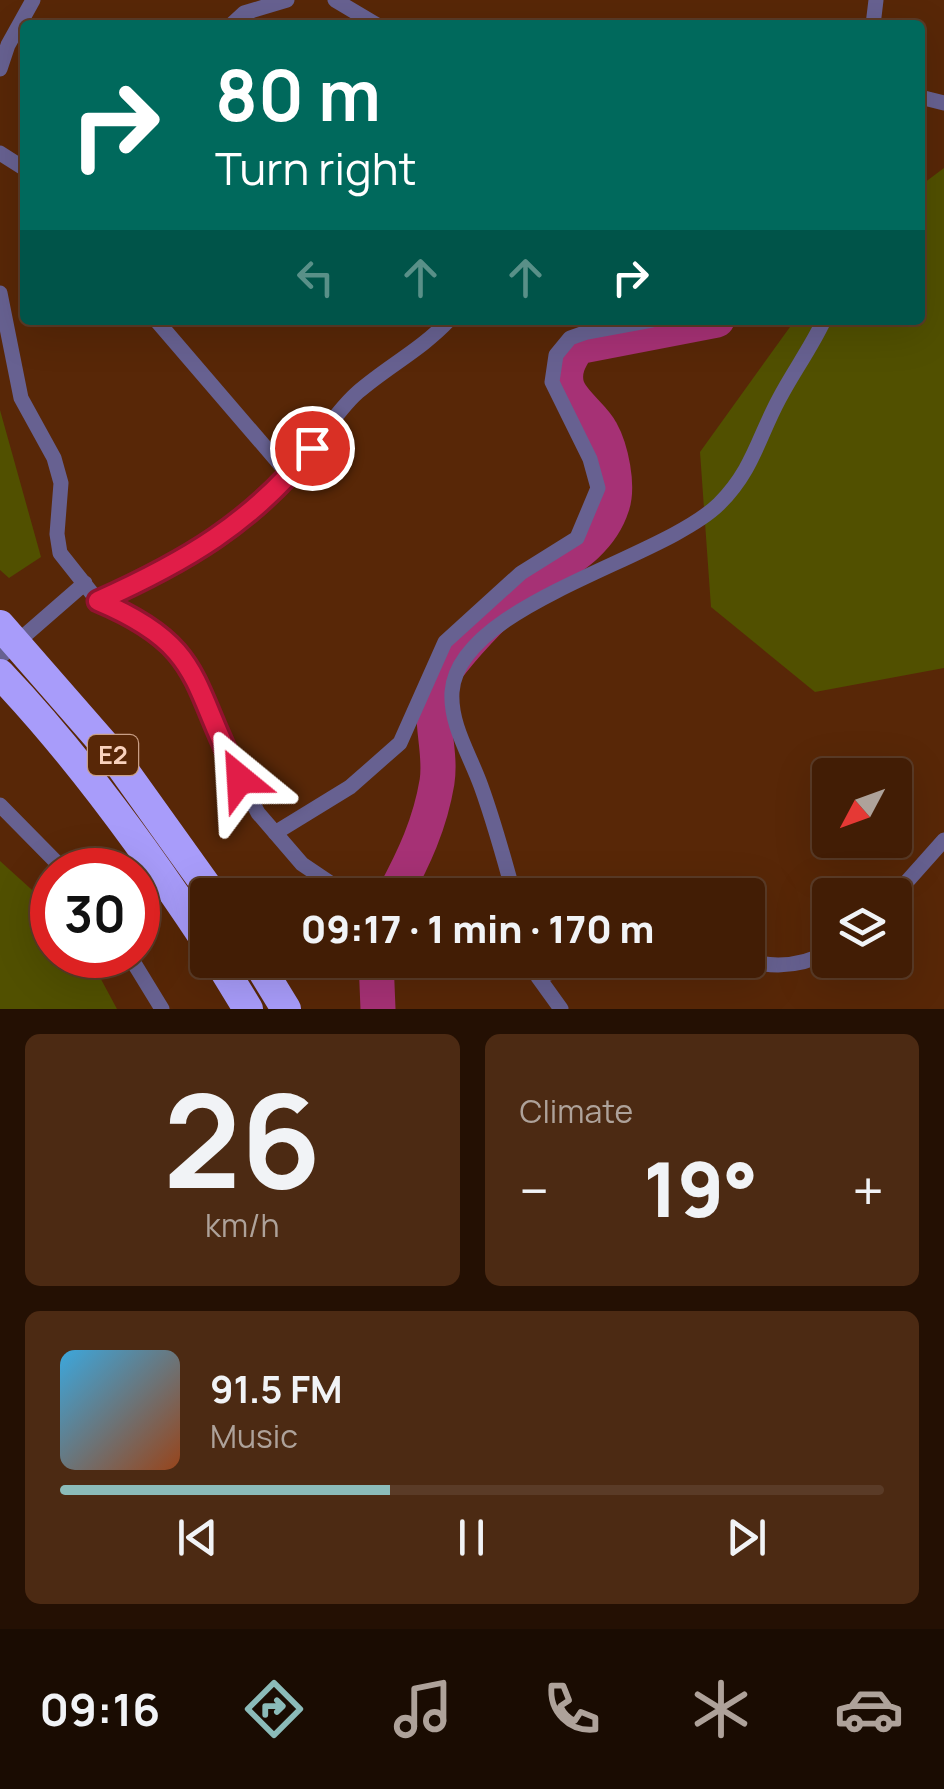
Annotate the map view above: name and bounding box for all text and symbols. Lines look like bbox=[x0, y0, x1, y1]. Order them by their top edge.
text: 80 m bbox=[215, 46, 381, 142]
icon: right bbox=[50, 60, 180, 190]
text: Turn right bbox=[215, 137, 416, 199]
icon: left bbox=[288, 250, 343, 305]
icon: ahead bbox=[393, 250, 448, 305]
icon: ahead bbox=[498, 250, 553, 305]
icon: right bbox=[603, 250, 658, 305]
pin bbox=[270, 406, 355, 491]
icon: arrive bbox=[285, 421, 340, 476]
position arrow bbox=[188, 727, 292, 831]
road number: E2 bbox=[88, 735, 138, 775]
north arrow bbox=[812, 758, 912, 858]
map controls bbox=[812, 758, 912, 978]
speed limit sign: 30 bbox=[30, 848, 160, 978]
button: layers bbox=[812, 878, 912, 978]
text: 09:17 · 1 min · 170 m bbox=[301, 902, 654, 954]
text: 26 bbox=[163, 1049, 321, 1227]
text: Climate bbox=[520, 1089, 633, 1133]
text: 19° bbox=[644, 1137, 758, 1240]
text: − bbox=[520, 1152, 549, 1228]
text: + bbox=[852, 1152, 884, 1228]
text: km/h bbox=[205, 1203, 279, 1247]
text: 91.5 FM bbox=[210, 1362, 343, 1414]
text: Music bbox=[210, 1414, 298, 1458]
icon: previous bbox=[170, 1510, 225, 1565]
icon: pause bbox=[444, 1510, 499, 1565]
icon: next bbox=[719, 1510, 774, 1565]
icon: directions bbox=[239, 1674, 309, 1744]
icon: music bbox=[388, 1674, 458, 1744]
icon: phone bbox=[537, 1674, 607, 1744]
icon: climate bbox=[686, 1674, 756, 1744]
icon: car bbox=[834, 1674, 904, 1744]
text: 09:16 bbox=[39, 1678, 160, 1740]

